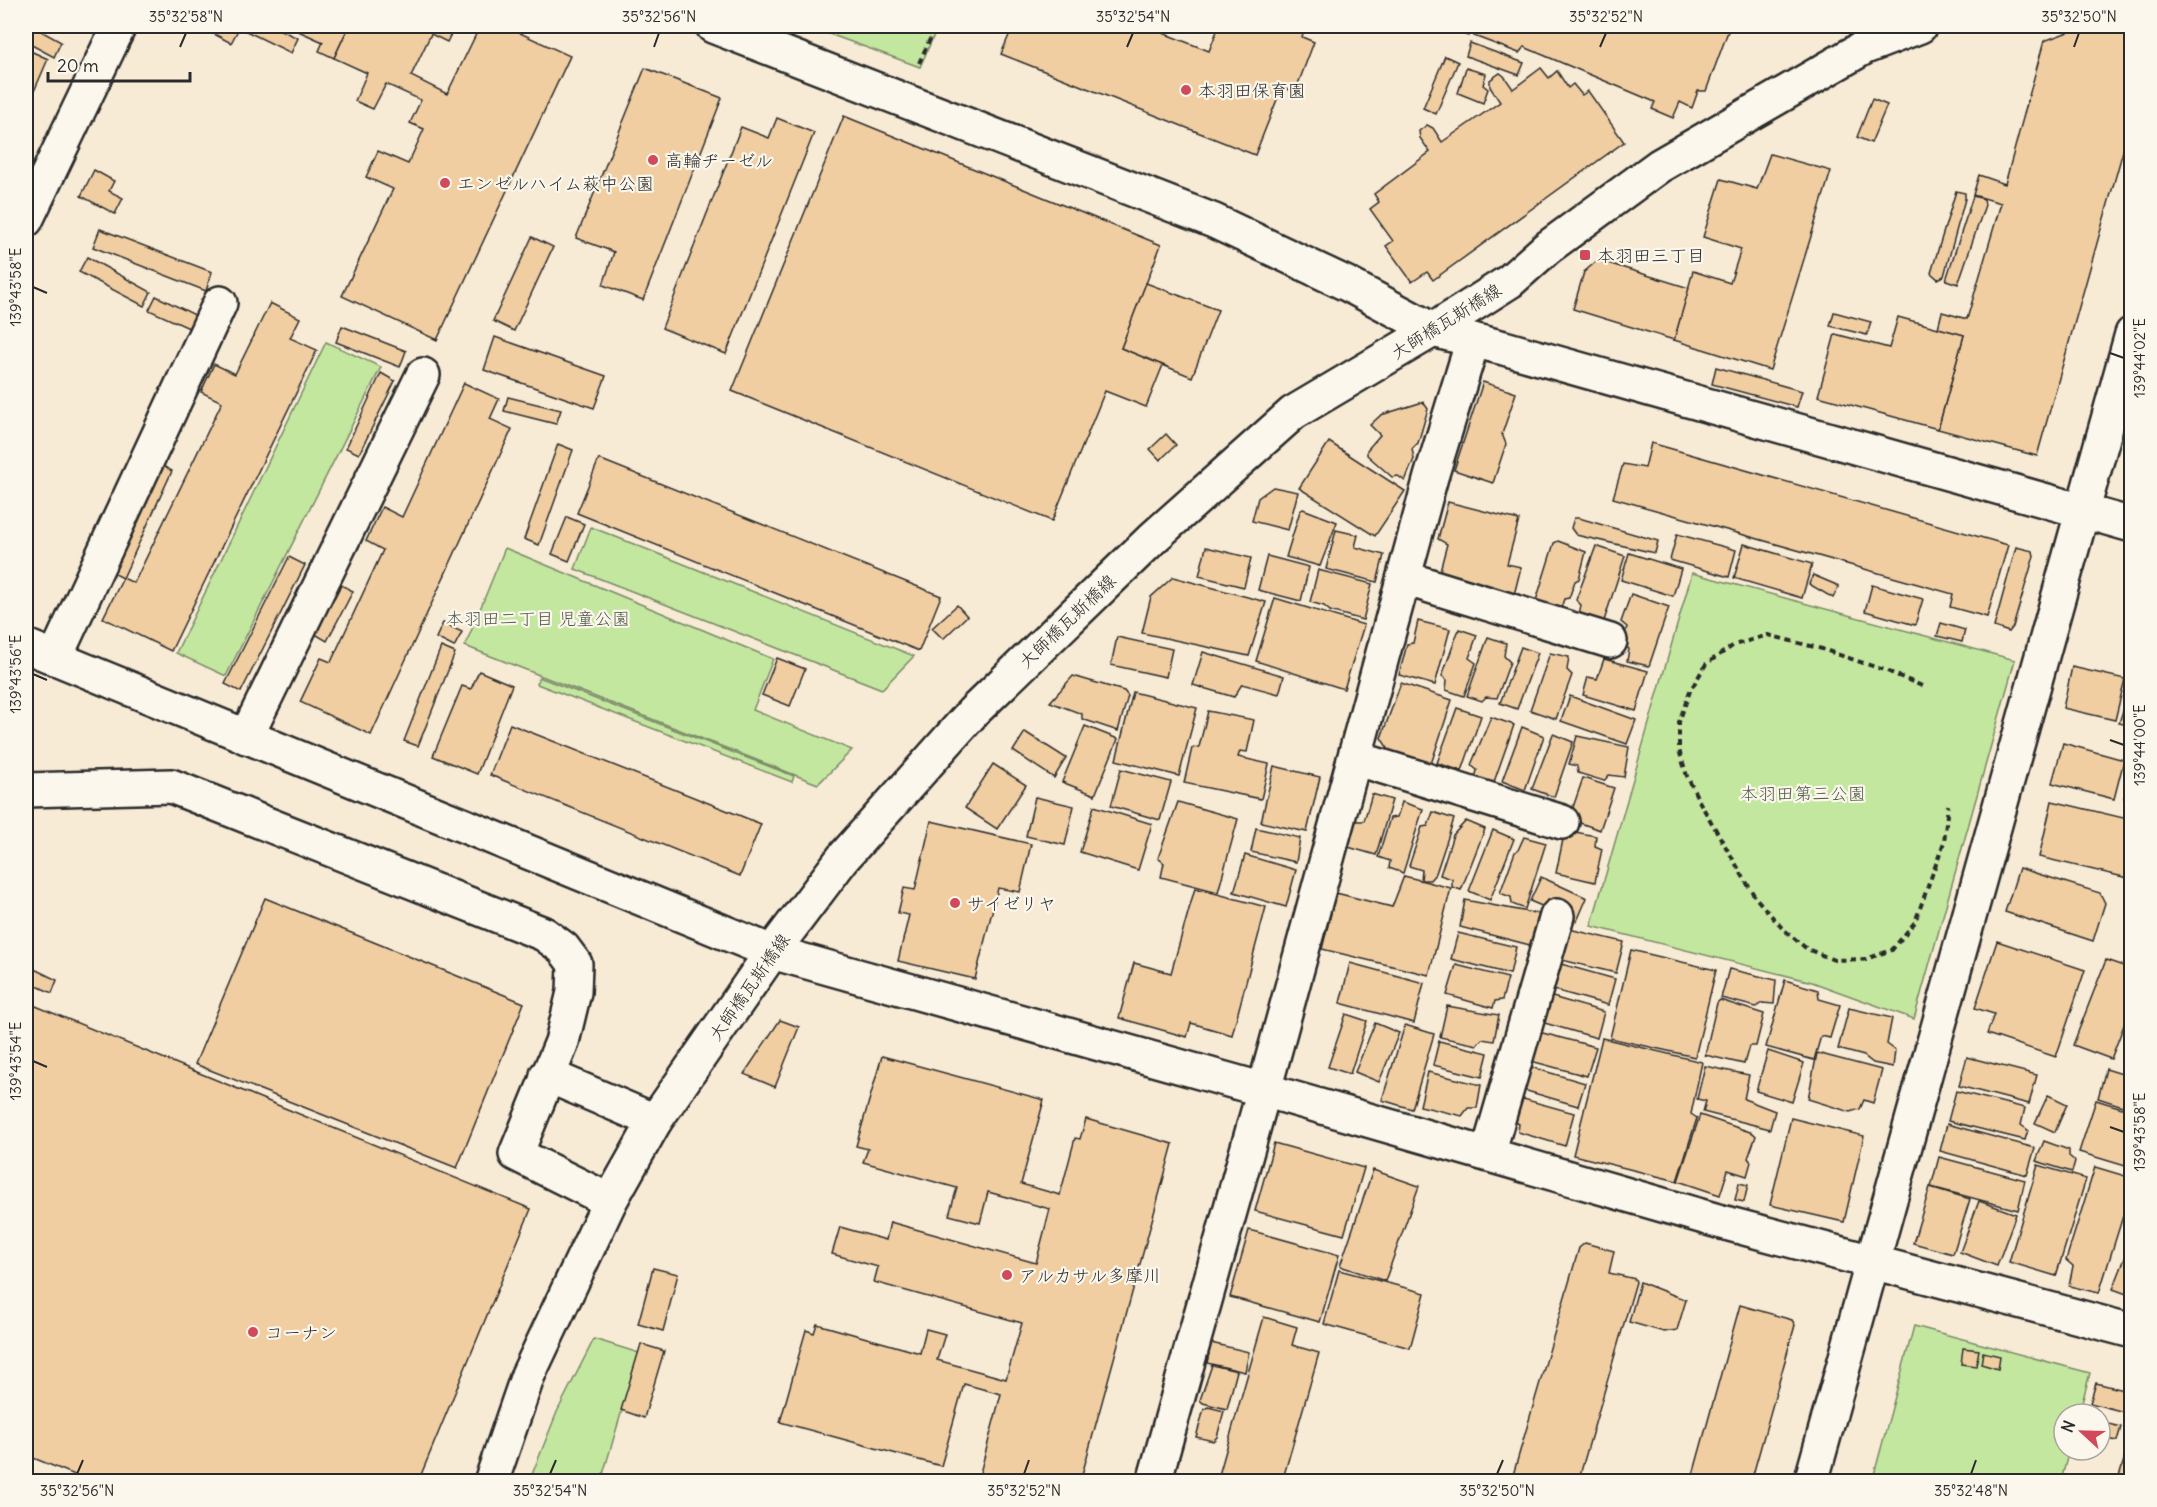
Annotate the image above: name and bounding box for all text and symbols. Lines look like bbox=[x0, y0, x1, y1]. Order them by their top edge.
text: 35°32'58"N bbox=[149, 7, 223, 26]
text: 35°32'56"N bbox=[622, 7, 696, 26]
text: 35°32'54"N bbox=[1096, 7, 1170, 26]
text: 35°32'52"N bbox=[1569, 7, 1643, 26]
text: 35°32'50"N bbox=[2041, 7, 2117, 26]
scale bar bbox=[48, 45, 190, 83]
text: 20 m bbox=[57, 54, 99, 77]
place label: 本羽田保育園 bbox=[1198, 79, 1306, 102]
marker: 本羽田保育園 bbox=[1179, 83, 1193, 97]
place label: 高輪ヂーゼル bbox=[665, 149, 773, 172]
marker: 高輪ヂーゼル bbox=[646, 153, 660, 167]
place label: エンゼルハイム萩中公園 bbox=[457, 172, 654, 195]
marker: エンゼルハイム萩中公園 bbox=[438, 176, 452, 190]
place label: 本羽田三丁目 bbox=[1597, 244, 1705, 267]
text: 139°43'58"E bbox=[6, 247, 25, 327]
marker: 本羽田三丁目 bbox=[1578, 248, 1592, 262]
street label: 大師橋瓦斯橋線 bbox=[1386, 278, 1506, 364]
text: 139°44'02"E bbox=[2130, 318, 2149, 398]
street label: 大師橋瓦斯橋線 bbox=[1014, 569, 1120, 673]
park label: 本羽田二丁目 児童公園 bbox=[446, 607, 630, 630]
text: 139°43'56"E bbox=[6, 634, 25, 714]
text: 139°44'00"E bbox=[2130, 704, 2149, 786]
park label: 本羽田第三公園 bbox=[1740, 782, 1866, 805]
place label: サイゼリヤ bbox=[967, 892, 1056, 915]
marker: サイゼリヤ bbox=[948, 896, 962, 910]
street label: 大師橋瓦斯橋線 bbox=[703, 929, 795, 1045]
text: 139°43'54"E bbox=[6, 1021, 25, 1101]
text: 139°43'58"E bbox=[2130, 1092, 2149, 1172]
place label: アルカサル多摩川 bbox=[1019, 1264, 1161, 1287]
marker: アルカサル多摩川 bbox=[1000, 1268, 1014, 1282]
place label: コーナン bbox=[265, 1321, 337, 1344]
marker: コーナン bbox=[246, 1325, 260, 1339]
north arrow bbox=[2052, 1402, 2112, 1462]
text: N bbox=[2057, 1418, 2079, 1435]
text: 35°32'56"N bbox=[40, 1481, 114, 1500]
text: 35°32'54"N bbox=[513, 1481, 587, 1500]
text: 35°32'52"N bbox=[987, 1481, 1061, 1500]
text: 35°32'50"N bbox=[1459, 1481, 1535, 1500]
text: 35°32'48"N bbox=[1934, 1481, 2008, 1500]

